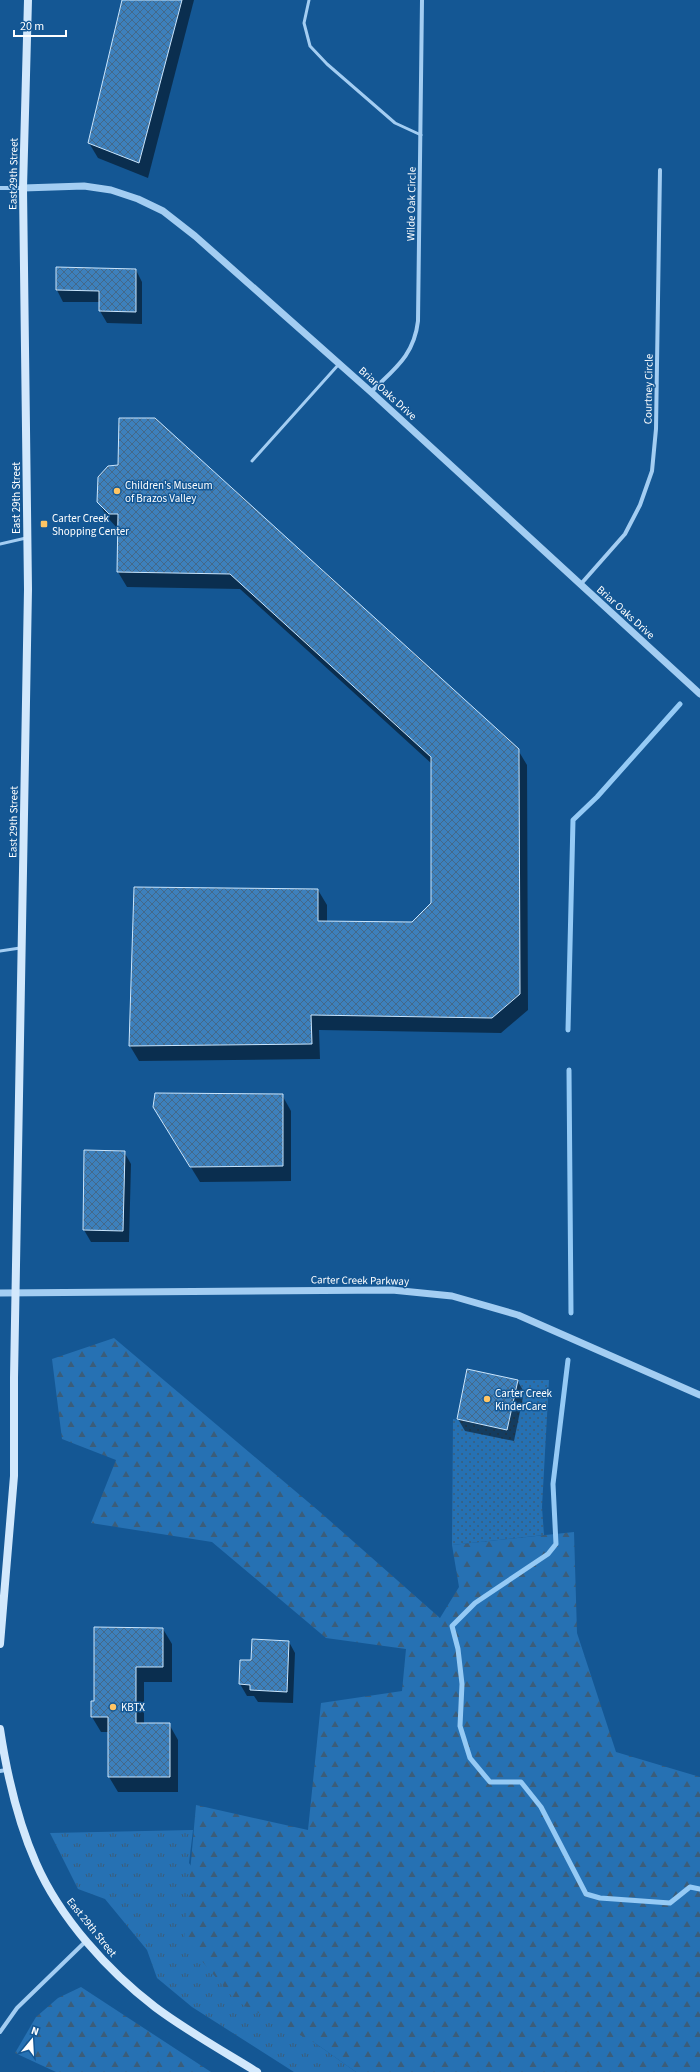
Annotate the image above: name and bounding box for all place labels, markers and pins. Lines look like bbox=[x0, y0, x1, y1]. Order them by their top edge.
place label: Children's Museum of Brazos Valley bbox=[125, 478, 213, 506]
marker: Children's Museum of Brazos Valley bbox=[112, 486, 122, 496]
place label: Carter Creek Shopping Center bbox=[52, 511, 129, 539]
marker: Carter Creek Shopping Center bbox=[39, 519, 49, 529]
place label: Carter Creek KinderCare bbox=[495, 1386, 553, 1414]
marker: Carter Creek KinderCare bbox=[482, 1394, 492, 1404]
place label: KBTX bbox=[121, 1700, 145, 1715]
marker: KBTX bbox=[108, 1702, 118, 1712]

